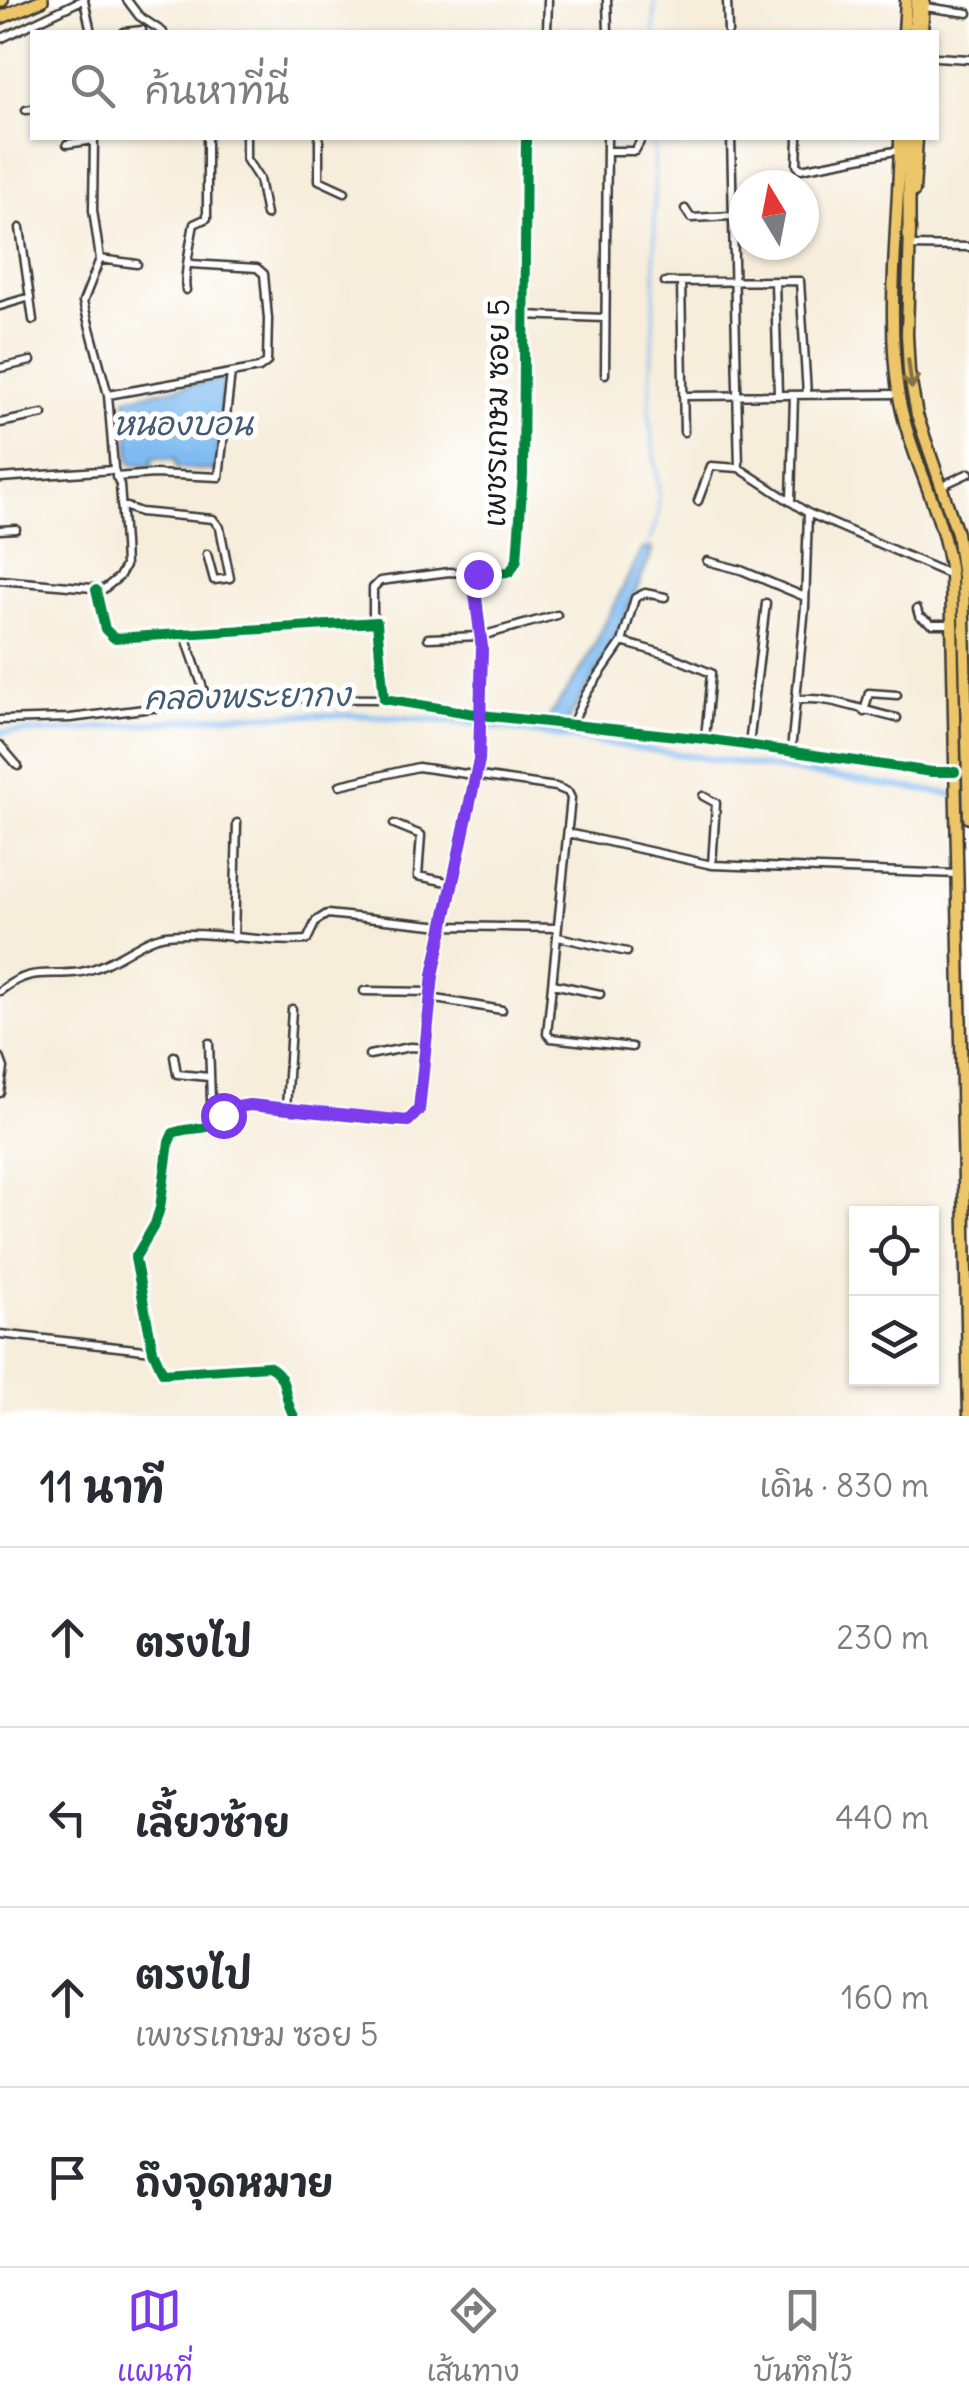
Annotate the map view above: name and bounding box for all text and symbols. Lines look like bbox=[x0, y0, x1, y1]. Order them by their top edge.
search box bbox=[30, 30, 939, 140]
icon: search bbox=[65, 58, 120, 113]
text: ค้นหาที่นี่ bbox=[145, 67, 289, 114]
north arrow bbox=[729, 170, 819, 260]
street label: เพชรเกษม ซอย 5 bbox=[475, 299, 517, 527]
one-way arrow bbox=[901, 358, 920, 390]
water label: หนองบอน bbox=[113, 403, 254, 444]
route end bbox=[456, 552, 502, 598]
water label: คลองพระยากง bbox=[144, 674, 353, 718]
route start bbox=[201, 1093, 247, 1139]
map controls bbox=[849, 1206, 939, 1386]
button: locate bbox=[849, 1206, 939, 1296]
button: layers bbox=[849, 1296, 939, 1386]
text: 11 นาที bbox=[40, 1461, 164, 1513]
text: เดิน · 830 m bbox=[760, 1465, 929, 1506]
icon: ahead bbox=[40, 1610, 95, 1665]
text: 230 m bbox=[837, 1617, 929, 1658]
text: ตรงไป bbox=[135, 1619, 252, 1666]
icon: left bbox=[40, 1790, 95, 1845]
text: 440 m bbox=[835, 1797, 929, 1838]
text: เลี้ยวซ้าย bbox=[135, 1799, 290, 1846]
text: ตรงไป bbox=[135, 1951, 252, 1998]
icon: ahead bbox=[40, 1970, 95, 2025]
text: 160 m bbox=[841, 1977, 929, 2018]
text: เพชรเกษม ซอย 5 bbox=[135, 2014, 379, 2055]
icon: arrive bbox=[40, 2150, 95, 2205]
text: ถึงจุดหมาย bbox=[135, 2159, 333, 2206]
tab: แผนที่ bbox=[117, 2283, 193, 2392]
tab: เส้นทาง bbox=[427, 2283, 519, 2392]
tab: บันทึกไว้ bbox=[754, 2283, 852, 2392]

